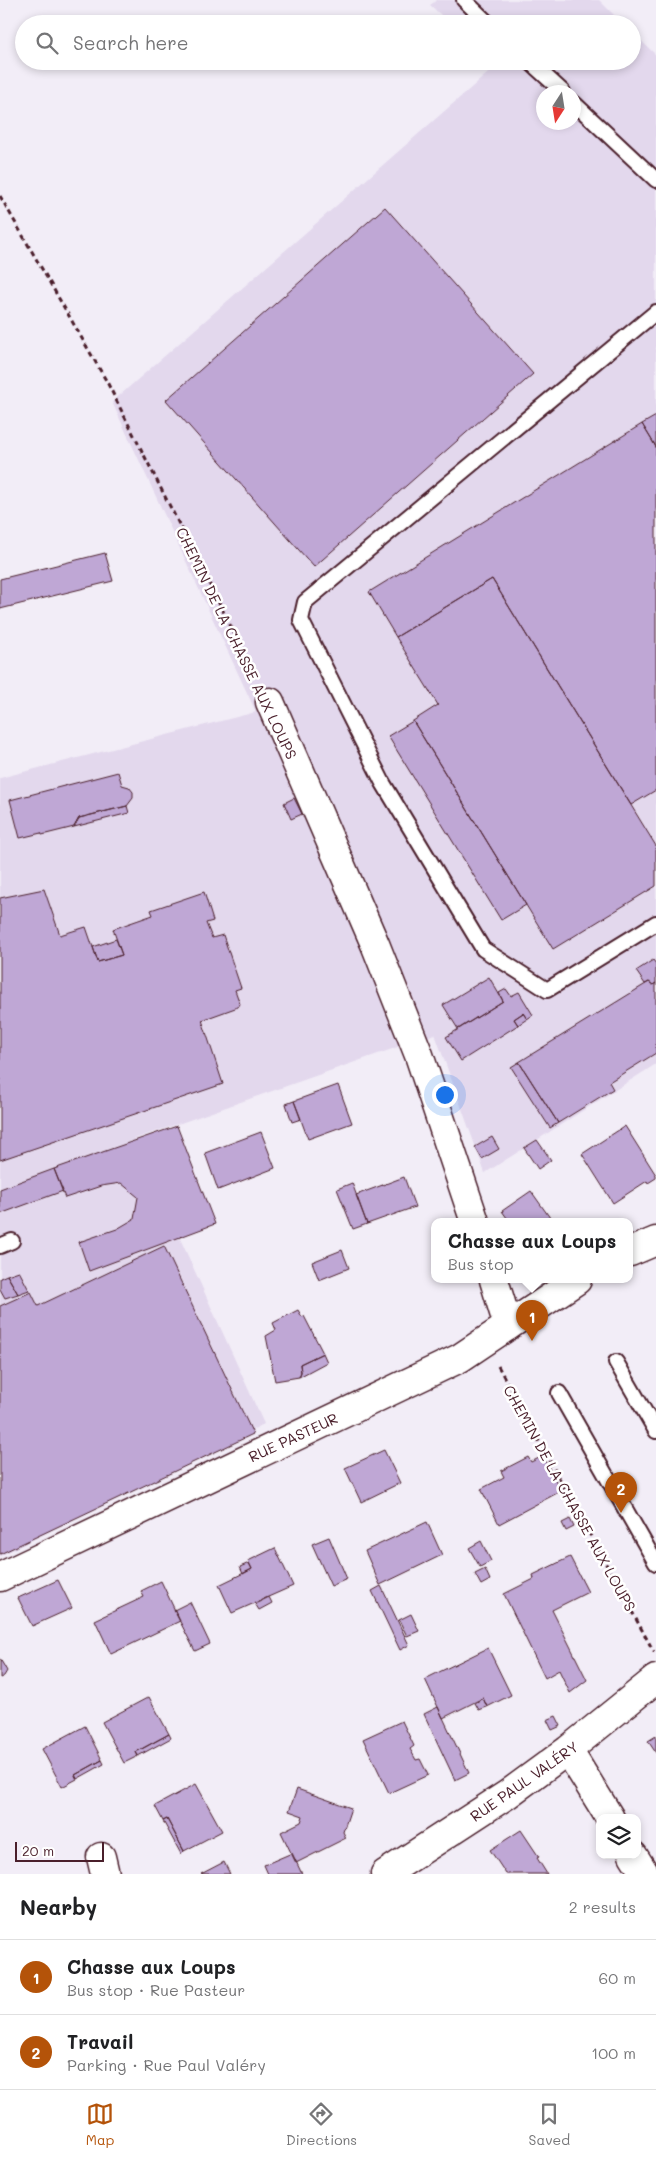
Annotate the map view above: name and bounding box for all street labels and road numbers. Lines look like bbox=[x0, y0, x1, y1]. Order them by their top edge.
street label: CHEMIN DE LA CHASSE AUX LOUPS bbox=[172, 524, 302, 762]
street label: CHEMIN DE LA CHASSE AUX LOUPS bbox=[499, 1381, 641, 1615]
street label: RUE PASTEUR bbox=[245, 1408, 341, 1466]
street label: RUE PAUL VALÉRY bbox=[466, 1736, 582, 1826]

